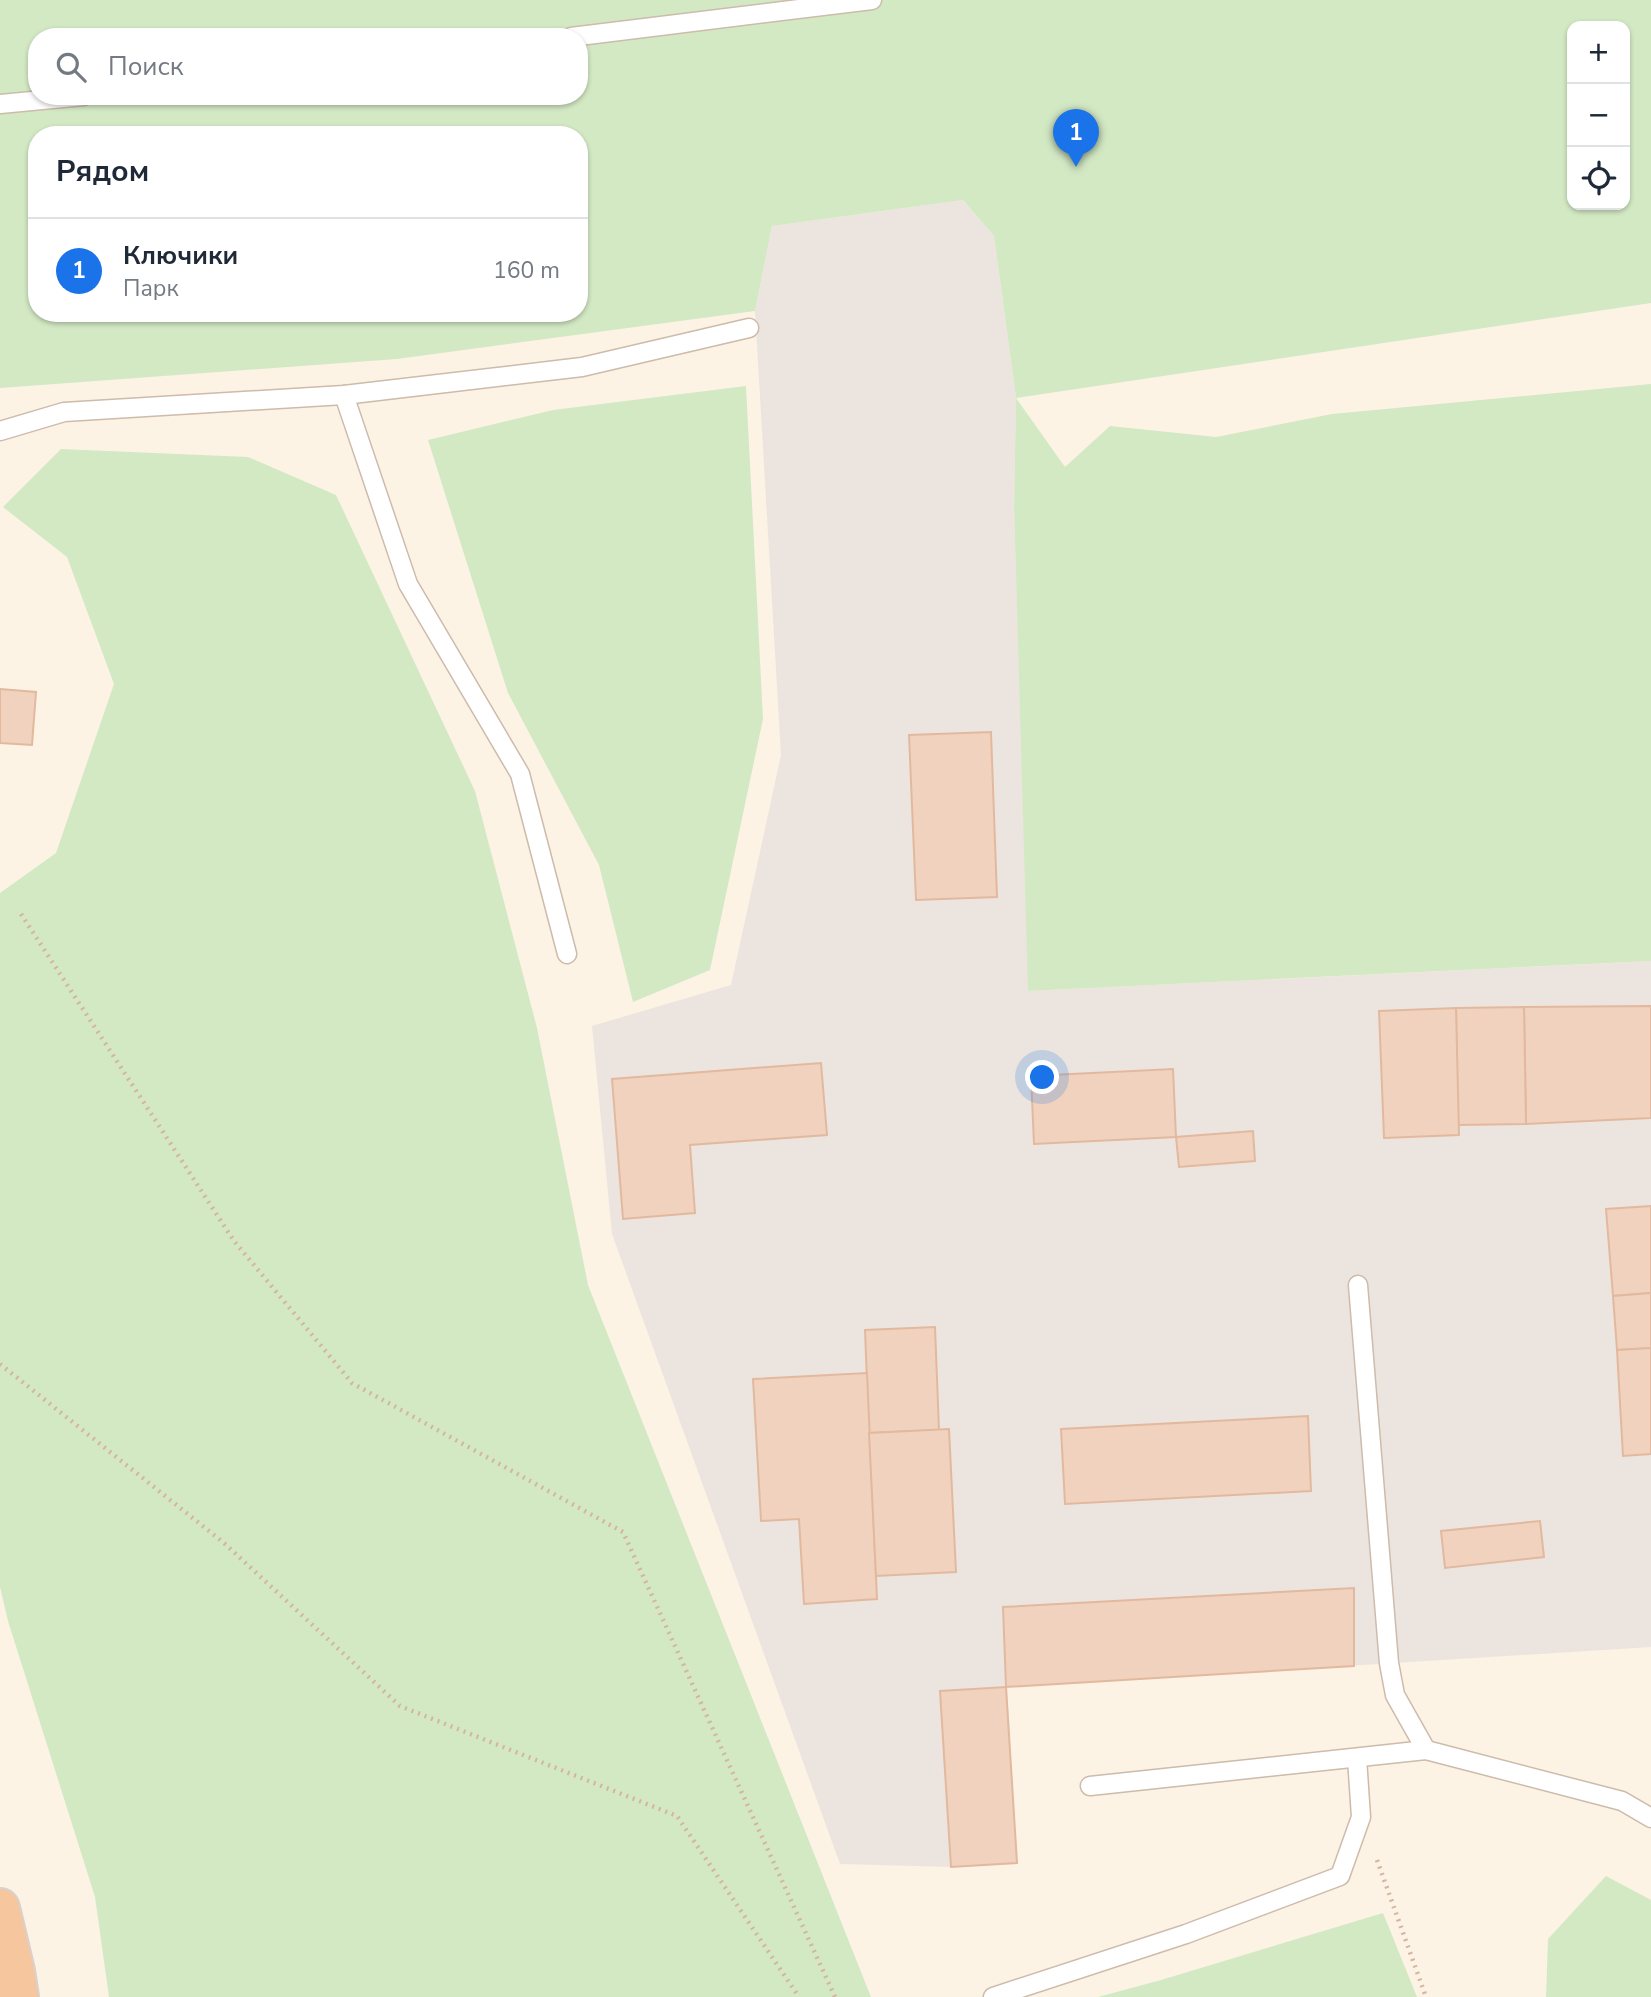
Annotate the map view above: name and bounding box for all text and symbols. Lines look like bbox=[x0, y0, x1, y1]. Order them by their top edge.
map controls bbox=[1567, 21, 1630, 210]
button: + bbox=[1567, 21, 1630, 84]
search box bbox=[28, 28, 588, 105]
icon: search bbox=[52, 48, 90, 86]
text: Поиск bbox=[108, 49, 184, 84]
button: − bbox=[1567, 84, 1630, 147]
pin: 1 bbox=[1053, 109, 1099, 167]
button: locate bbox=[1567, 147, 1630, 210]
text: Рядом bbox=[56, 151, 149, 192]
text: Ключики bbox=[123, 238, 238, 273]
text: 1 bbox=[72, 255, 86, 286]
text: 160 m bbox=[493, 255, 560, 286]
text: Парк bbox=[123, 273, 179, 304]
your location bbox=[1025, 1060, 1059, 1094]

